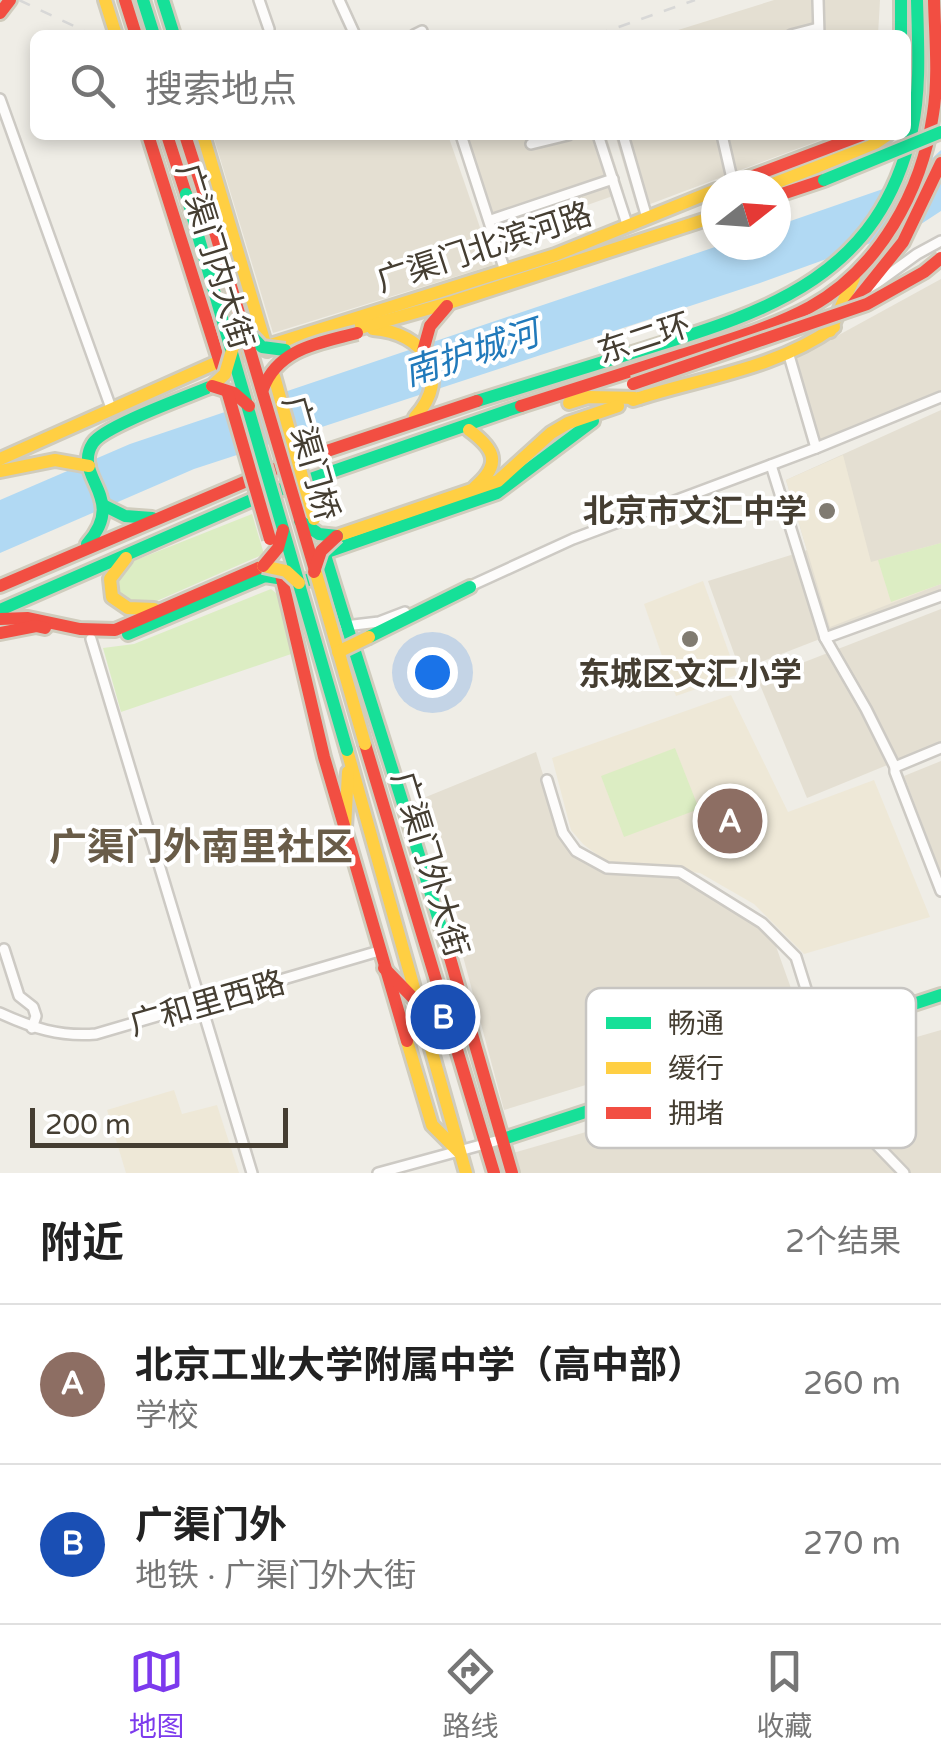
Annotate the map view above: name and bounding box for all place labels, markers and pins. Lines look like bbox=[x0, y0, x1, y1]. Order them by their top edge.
place label: 北京市文汇中学 bbox=[583, 493, 807, 531]
marker: 北京市文汇中学 bbox=[816, 500, 838, 522]
marker: 东城区文汇小学 bbox=[679, 628, 701, 650]
place label: 东城区文汇小学 bbox=[578, 656, 802, 694]
pin: A bbox=[698, 784, 762, 858]
pin: B bbox=[410, 980, 476, 1054]

